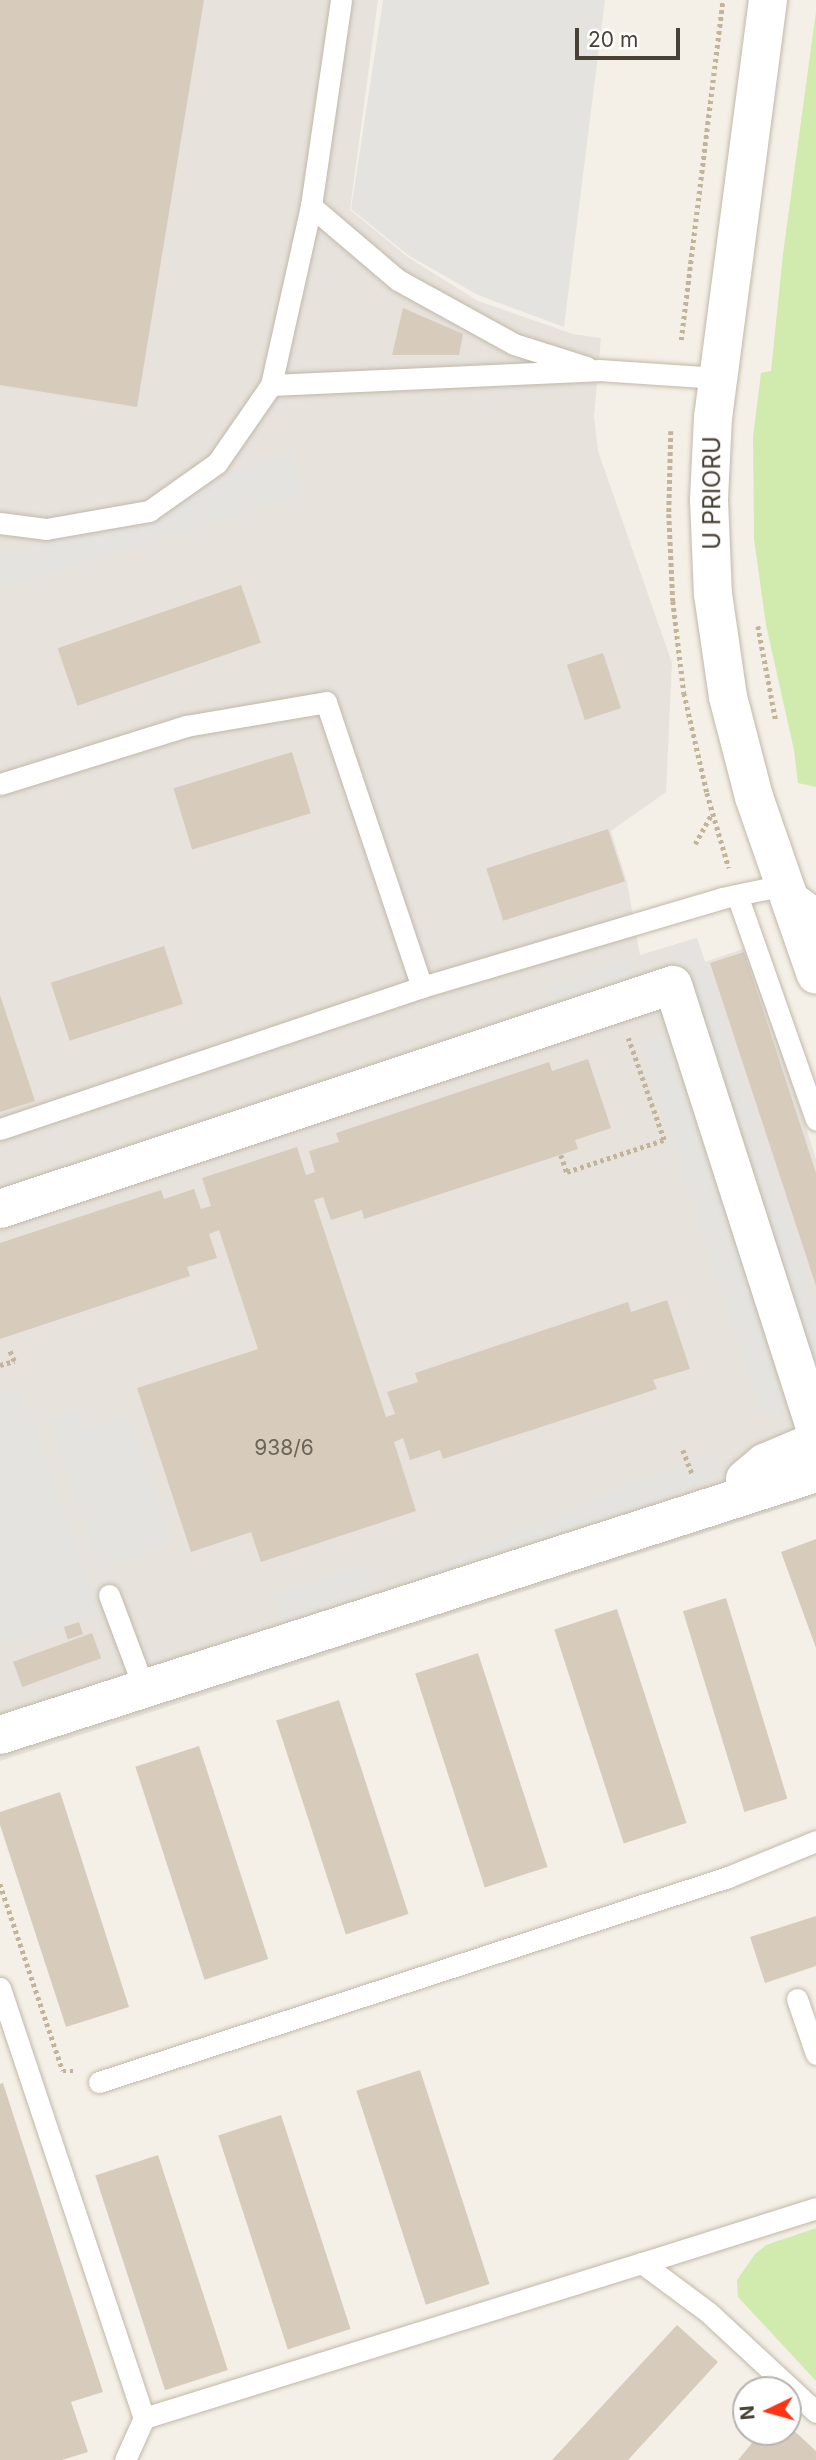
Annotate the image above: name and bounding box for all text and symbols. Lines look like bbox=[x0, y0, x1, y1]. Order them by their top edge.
scale bar bbox=[578, 14, 683, 58]
text: 20 m bbox=[588, 27, 638, 52]
street label: U PRIORU bbox=[698, 436, 726, 550]
house number: 938/6 bbox=[254, 1435, 314, 1461]
north arrow bbox=[732, 2376, 802, 2446]
text: N bbox=[735, 2404, 760, 2421]

